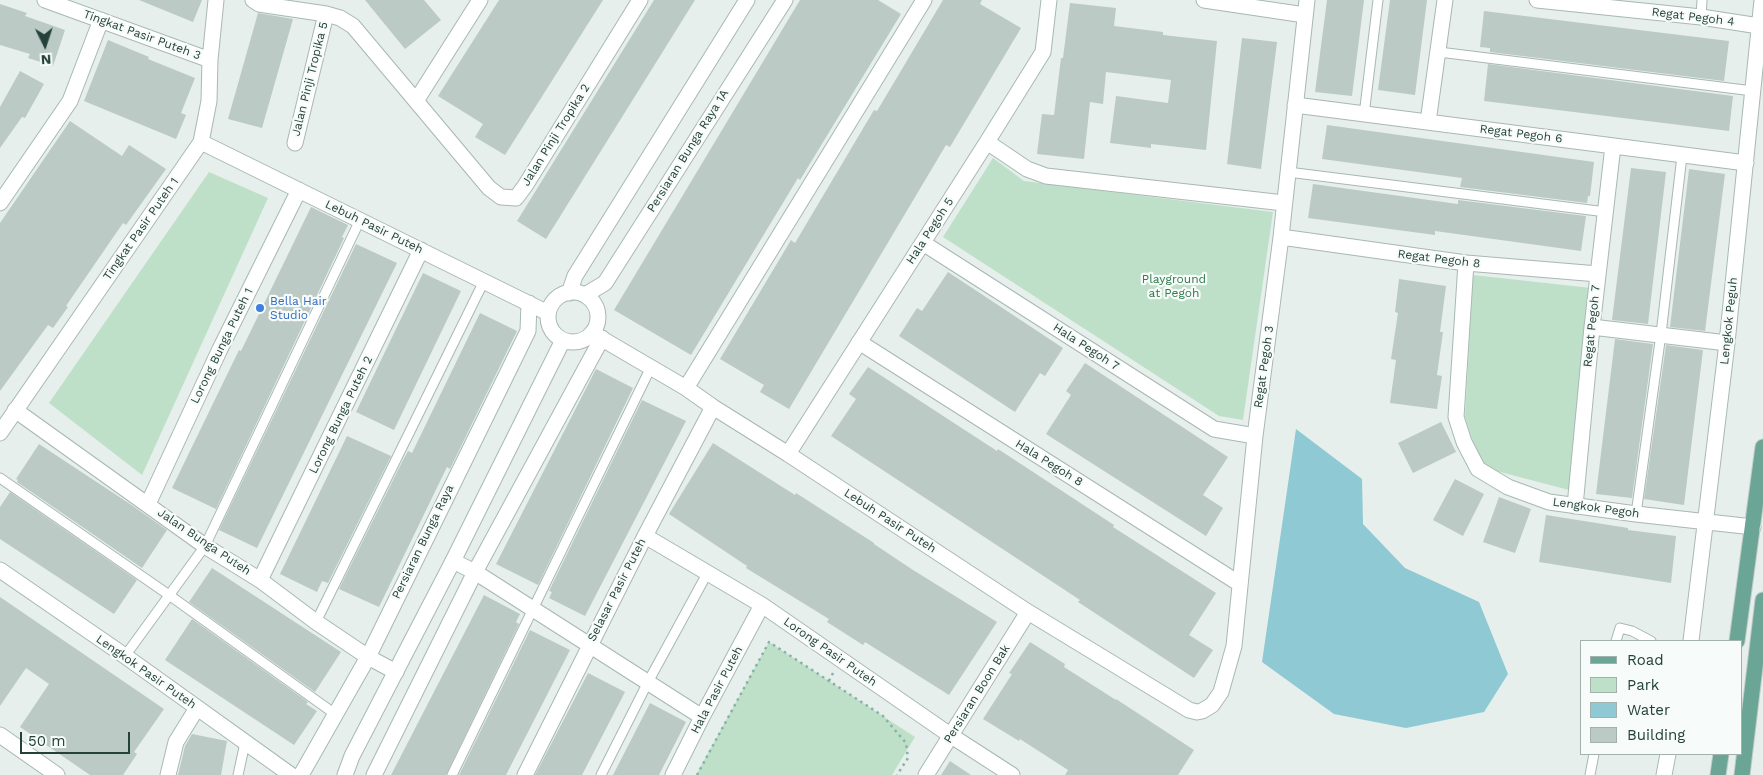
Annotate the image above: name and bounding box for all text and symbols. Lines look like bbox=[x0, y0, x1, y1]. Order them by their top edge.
street label: Regat Pegoh 4 bbox=[1651, 5, 1735, 29]
street label: Tingkat Pasir Puteh 3 bbox=[81, 7, 203, 63]
north arrow bbox=[20, 20, 70, 70]
street label: Jalan Pinji Tropika 5 bbox=[289, 20, 331, 138]
text: N bbox=[40, 52, 52, 68]
street label: Jalan Pinji Tropika 2 bbox=[519, 81, 593, 189]
street label: Persiaran Bunga Raya 1A bbox=[644, 87, 732, 215]
street label: Regat Pegoh 6 bbox=[1479, 122, 1563, 146]
street label: Tingkat Pasir Puteh 1 bbox=[100, 175, 182, 283]
street label: Hala Pegoh 5 bbox=[903, 195, 957, 267]
street label: Lebuh Pasir Puteh bbox=[323, 197, 425, 257]
street label: Regat Pegoh 8 bbox=[1397, 247, 1481, 271]
park label: Playground at Pegoh bbox=[1142, 272, 1206, 300]
street label: Lengkok Peguh bbox=[1717, 277, 1741, 365]
street label: Regat Pegoh 7 bbox=[1581, 284, 1603, 368]
street label: Lorong Bunga Puteh 1 bbox=[188, 286, 256, 406]
place label: Bella Hair Studio bbox=[270, 294, 327, 322]
marker: Bella Hair Studio bbox=[254, 302, 266, 314]
street label: Hala Pegoh 7 bbox=[1050, 320, 1122, 374]
street label: Regat Pegoh 3 bbox=[1251, 325, 1277, 409]
street label: Lorong Bunga Puteh 2 bbox=[306, 354, 376, 476]
street label: Hala Pegoh 8 bbox=[1013, 437, 1085, 489]
street label: Persiaran Bunga Raya bbox=[389, 483, 457, 601]
street label: Lebuh Pasir Puteh bbox=[841, 486, 939, 556]
street label: Lengkok Pegoh bbox=[1552, 495, 1640, 521]
street label: Jalan Bunga Puteh bbox=[155, 505, 253, 579]
street label: Selasar Pasir Puteh bbox=[585, 536, 649, 644]
street label: Lorong Pasir Puteh bbox=[781, 614, 879, 690]
street label: Lengkok Pasir Puteh bbox=[93, 632, 199, 712]
legend bbox=[1580, 640, 1743, 755]
street label: Persiaran Boon Bak bbox=[941, 642, 1013, 746]
street label: Hala Pasir Puteh bbox=[688, 644, 746, 736]
text: Road bbox=[1627, 651, 1664, 669]
text: Park bbox=[1627, 676, 1659, 694]
text: Water bbox=[1627, 701, 1670, 719]
scale bar bbox=[22, 722, 132, 754]
text: Building bbox=[1627, 726, 1685, 744]
text: 50 m bbox=[28, 732, 65, 750]

